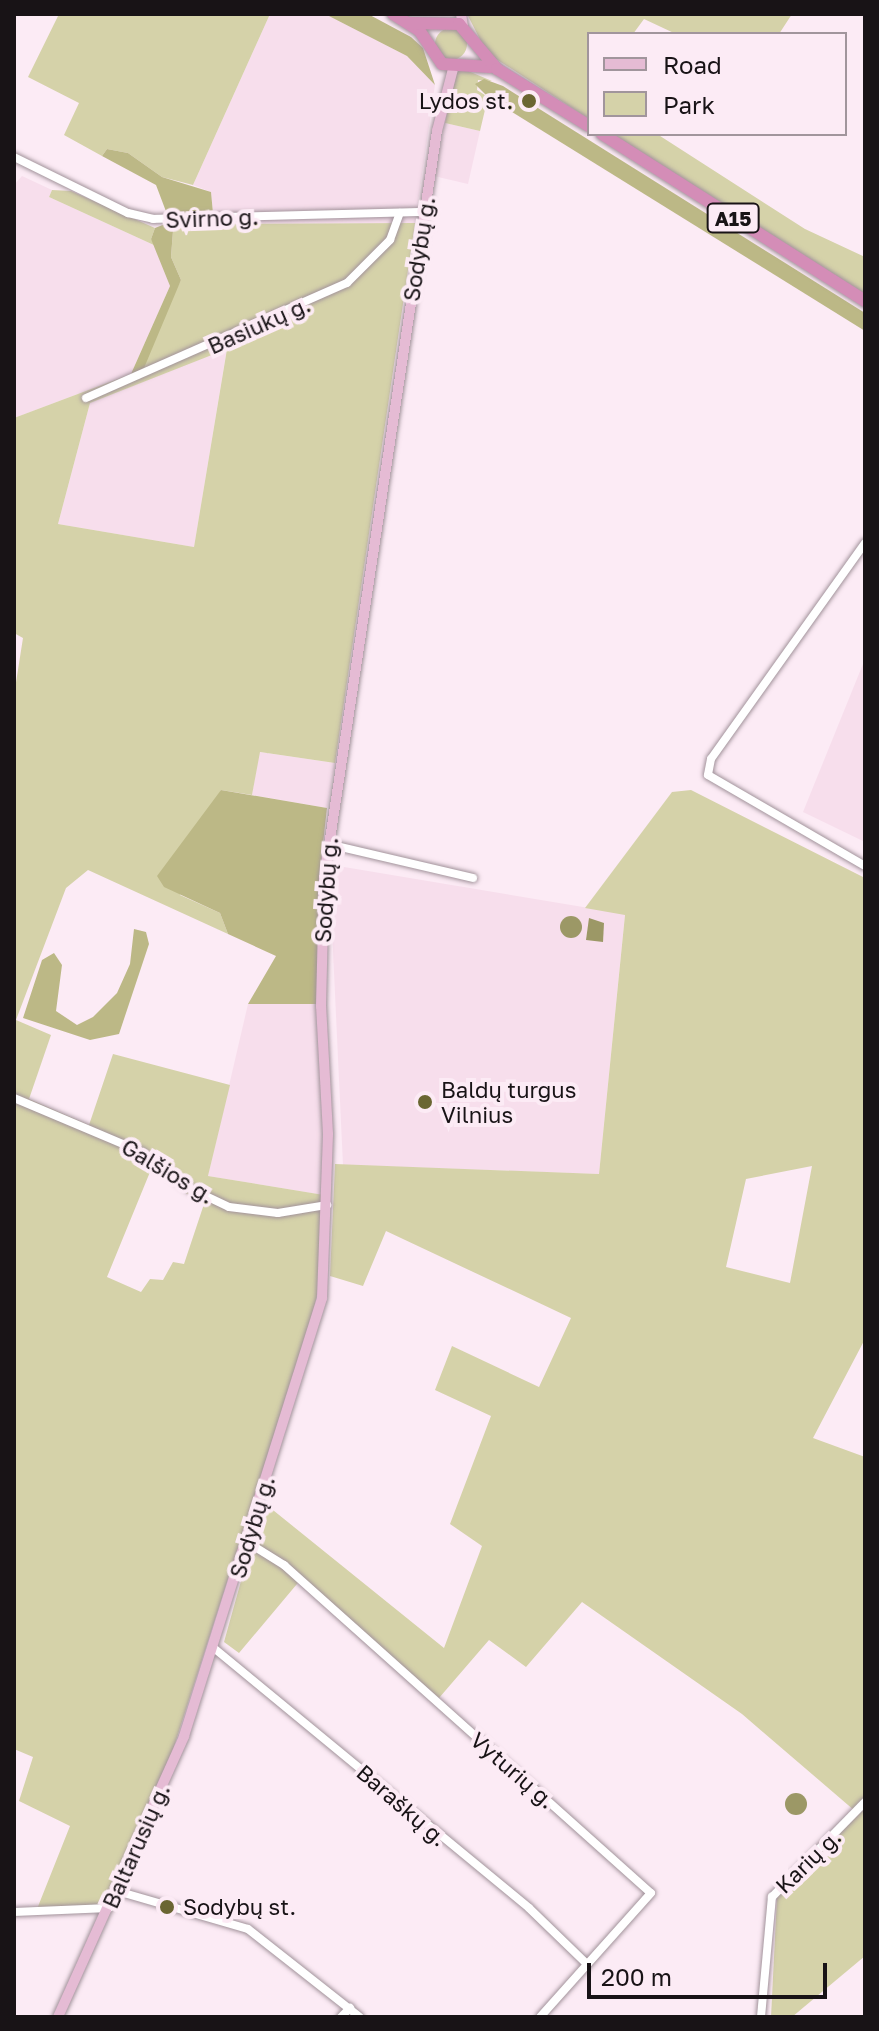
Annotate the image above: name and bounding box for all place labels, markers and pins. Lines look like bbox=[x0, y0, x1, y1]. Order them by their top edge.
place label: Lydos st. bbox=[419, 88, 513, 114]
marker: Lydos st. bbox=[520, 92, 538, 110]
place label: Baldų turgus Vilnius bbox=[441, 1076, 576, 1128]
marker: Baldų turgus Vilnius bbox=[416, 1093, 434, 1111]
place label: Sodybų st. bbox=[183, 1894, 296, 1920]
marker: Sodybų st. bbox=[158, 1898, 176, 1916]

